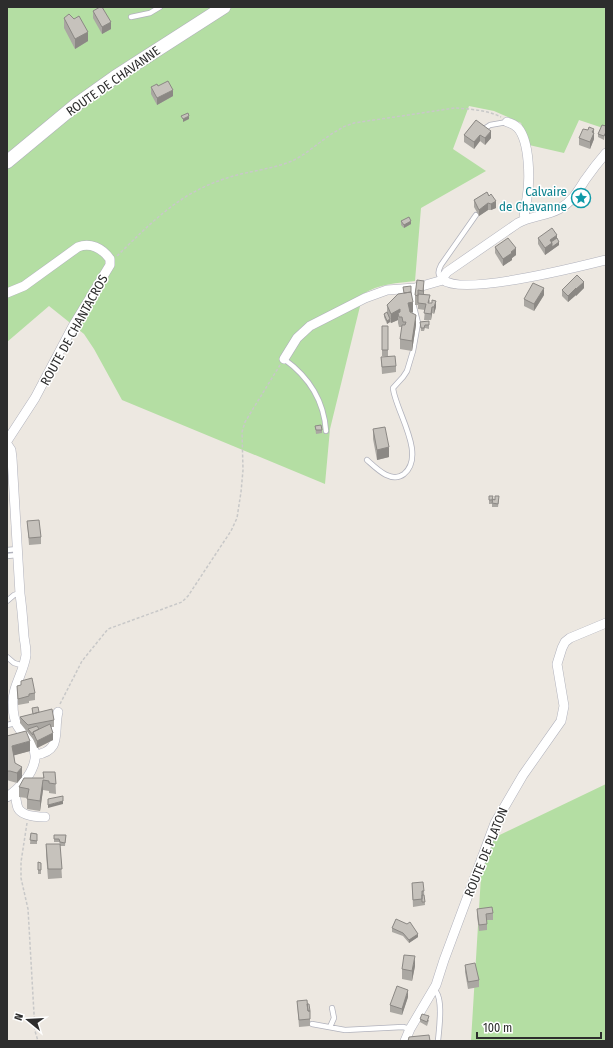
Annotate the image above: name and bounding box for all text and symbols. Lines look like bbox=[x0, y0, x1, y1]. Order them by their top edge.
street label: ROUTE DE CHAVANNE bbox=[63, 43, 163, 119]
place label: Calvaire de Chavanne bbox=[499, 184, 567, 214]
place icon: Calvaire de Chavanne bbox=[570, 187, 592, 209]
street label: ROUTE DE CHANTACROS bbox=[37, 272, 111, 388]
street label: ROUTE DE PLATON bbox=[461, 805, 511, 899]
north arrow bbox=[8, 1000, 48, 1040]
text: N bbox=[12, 1012, 26, 1022]
scale bar bbox=[477, 1014, 601, 1040]
text: 100 m bbox=[483, 1021, 512, 1035]

